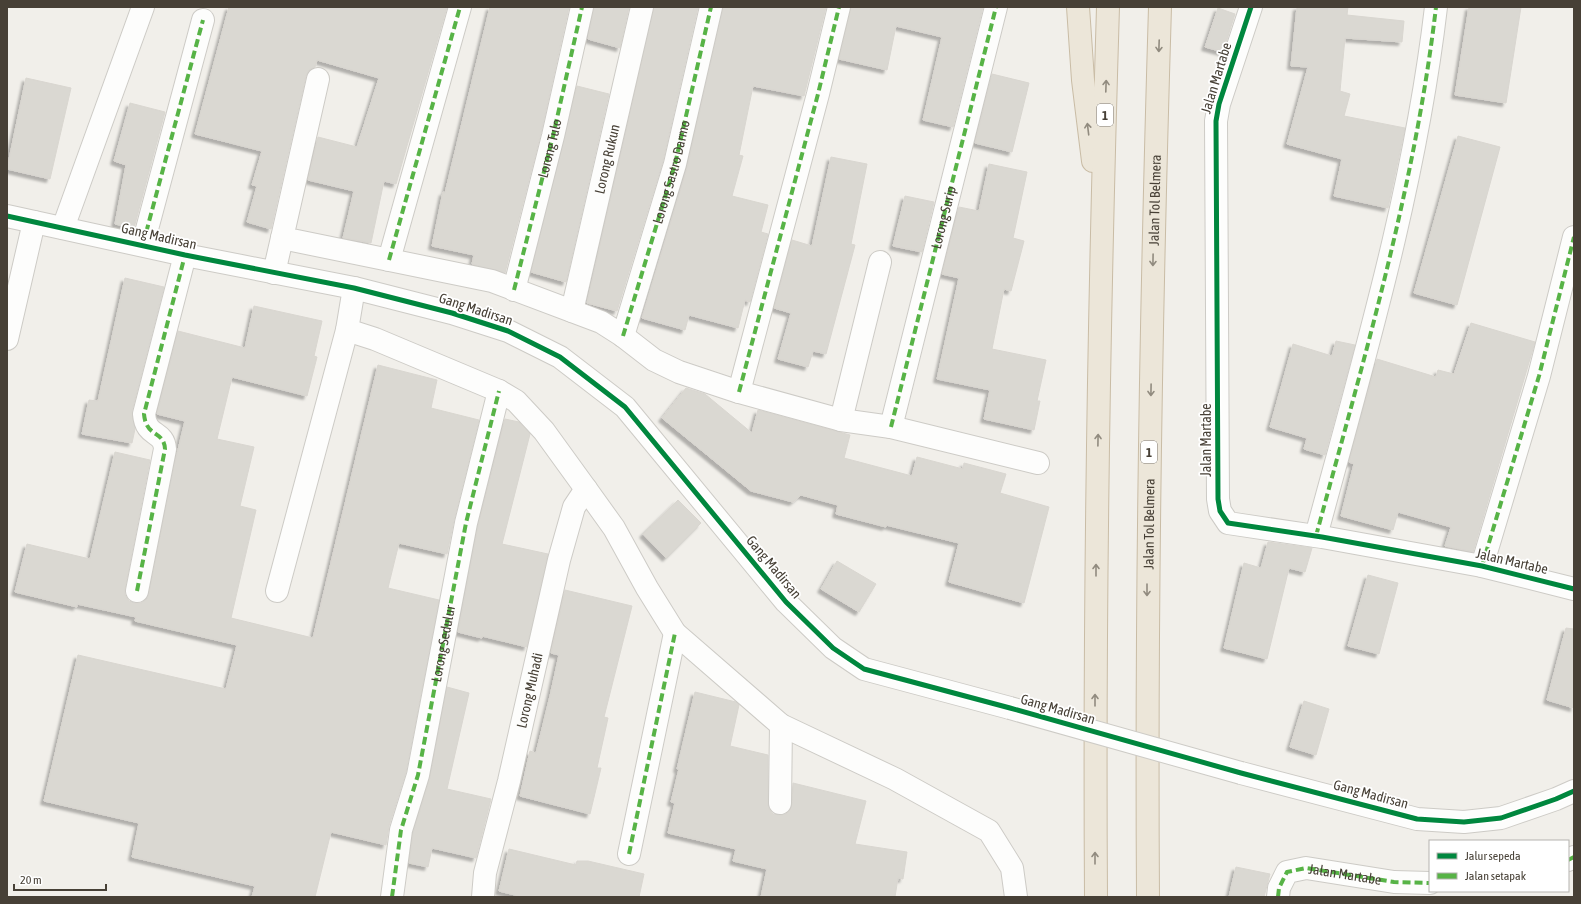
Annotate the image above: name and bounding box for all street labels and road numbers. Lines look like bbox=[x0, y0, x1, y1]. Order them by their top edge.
street label: Jalan Martabe bbox=[1198, 41, 1234, 115]
road number: 1 bbox=[1097, 104, 1113, 126]
street label: Lorong Tulo bbox=[535, 118, 565, 179]
street label: Lorong Sastro Darmo bbox=[649, 119, 693, 226]
street label: Lorong Rukun bbox=[591, 123, 623, 195]
street label: Jalan Tol Belmera bbox=[1146, 154, 1164, 246]
street label: Lorong Surip bbox=[928, 184, 959, 251]
street label: Gang Madirsan bbox=[120, 220, 198, 252]
street label: Gang Madirsan bbox=[437, 290, 515, 328]
street label: Jalan Martabe bbox=[1198, 403, 1214, 477]
road number: 1 bbox=[1141, 441, 1157, 463]
street label: Jalan Tol Belmera bbox=[1140, 478, 1158, 570]
street label: Gang Madirsan bbox=[743, 532, 805, 602]
street label: Jalan Martabe bbox=[1474, 545, 1550, 577]
street label: Lorong Sedulur bbox=[428, 603, 458, 683]
street label: Lorong Muhadi bbox=[513, 651, 546, 730]
street label: Gang Madirsan bbox=[1019, 691, 1097, 727]
street label: Gang Madirsan bbox=[1332, 776, 1410, 812]
street label: Jalan Martabe bbox=[1308, 861, 1383, 888]

